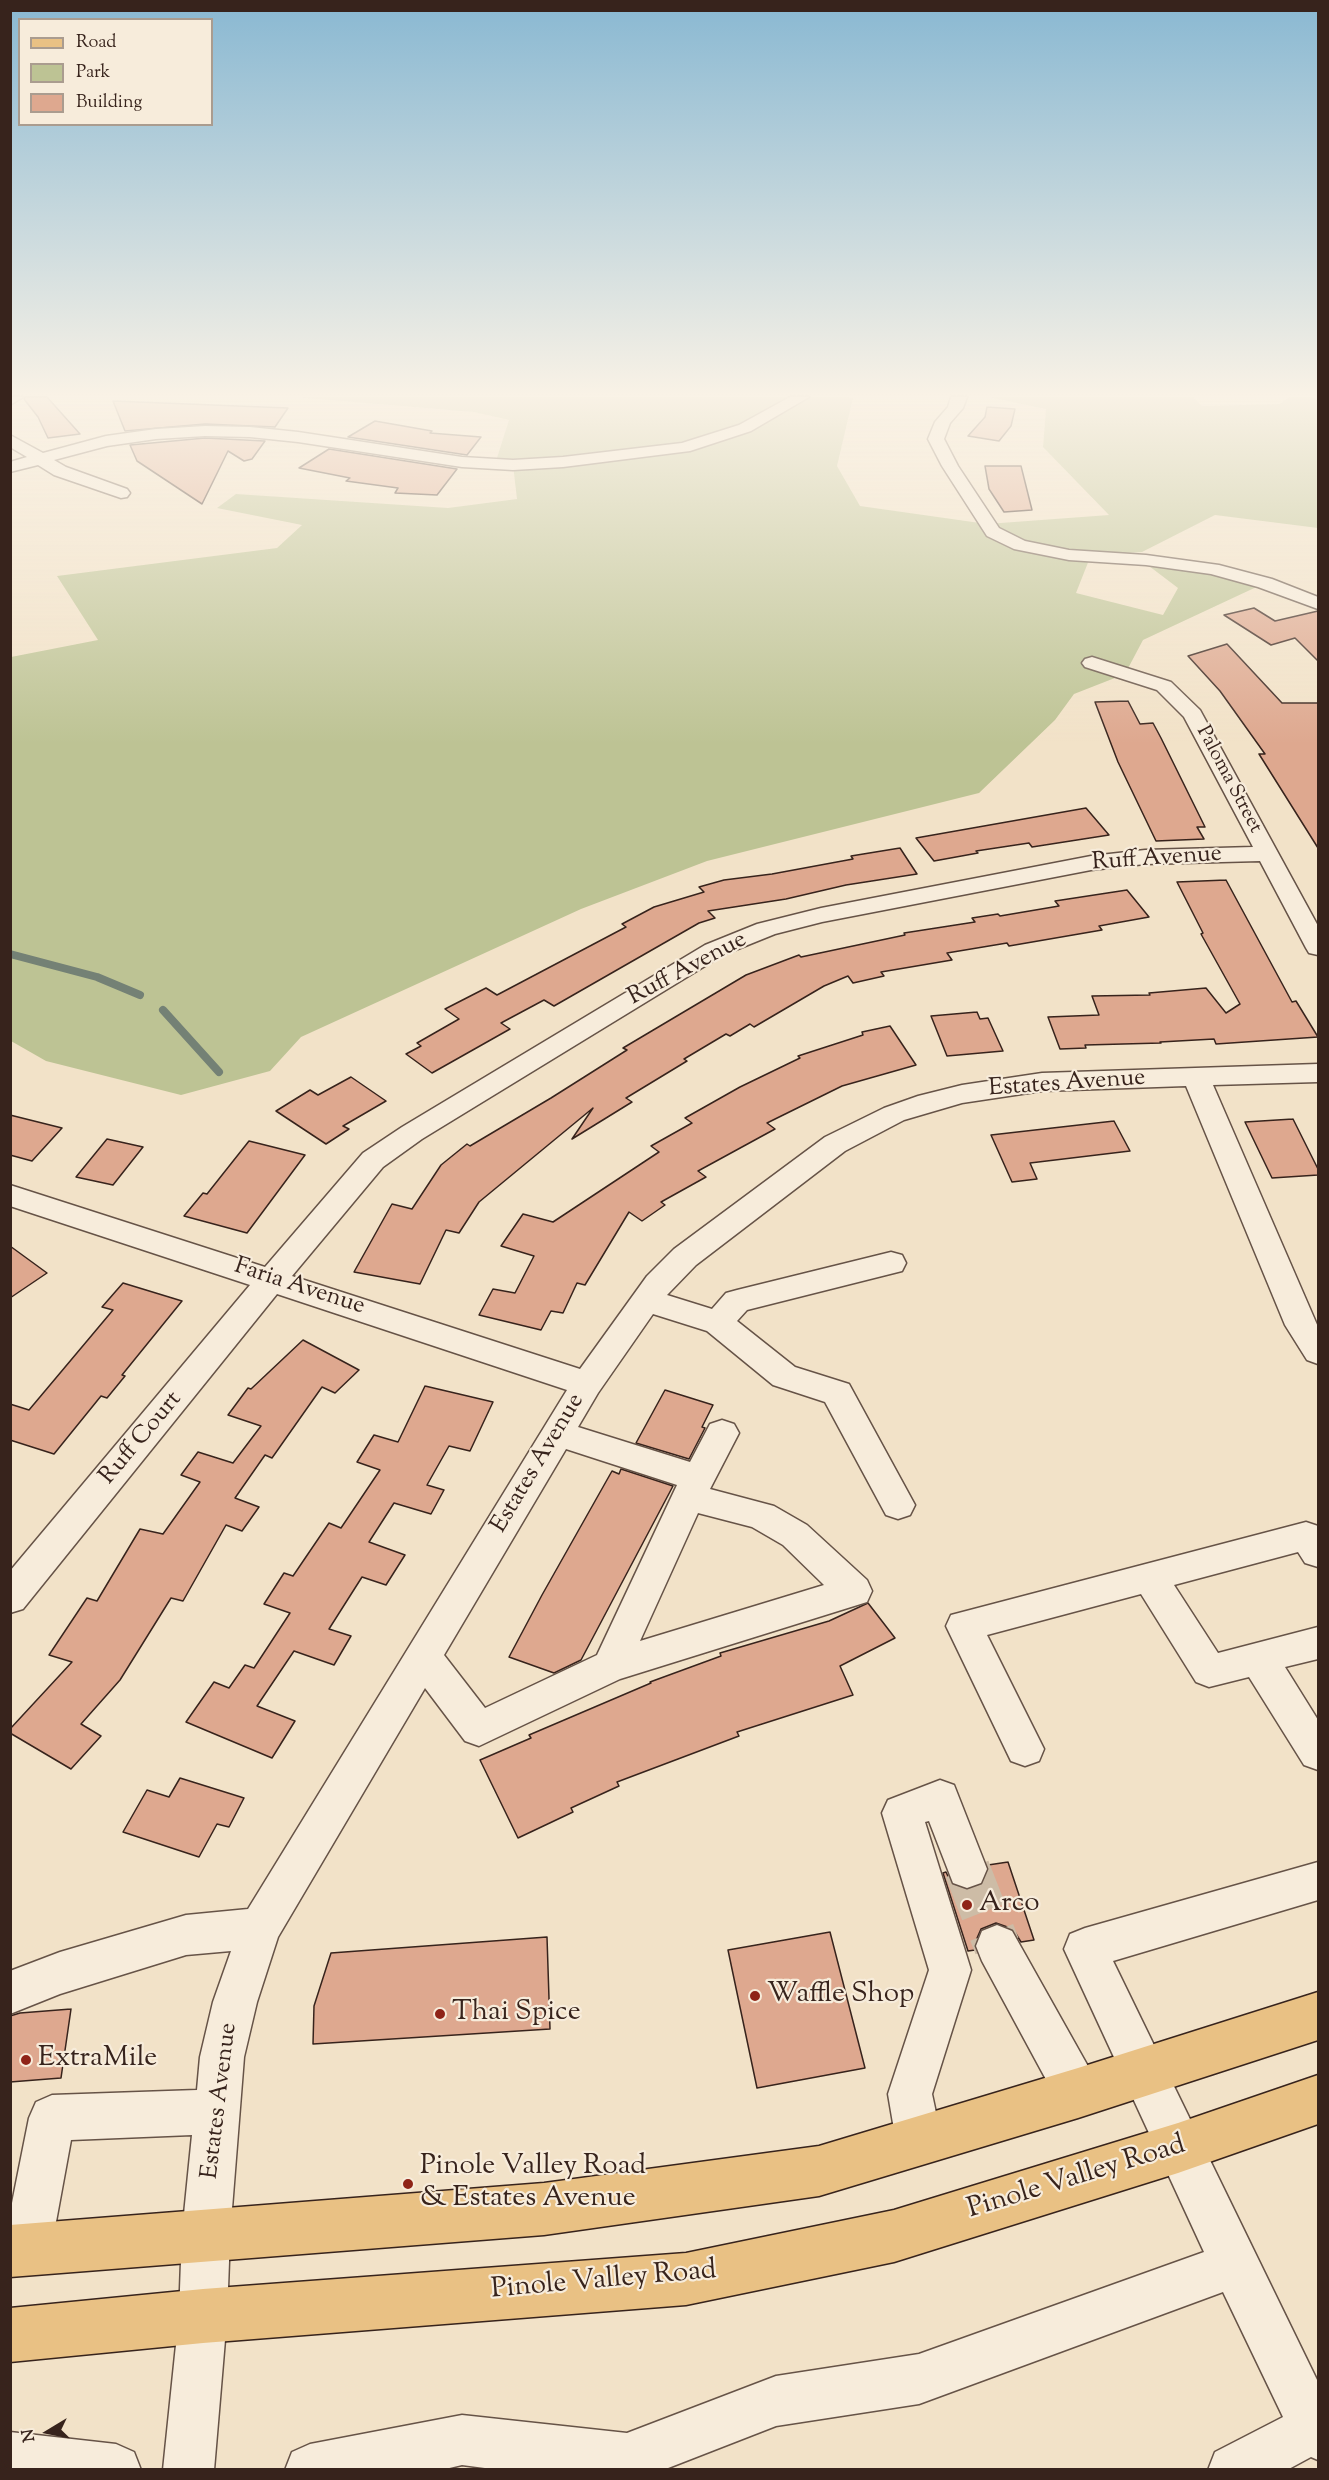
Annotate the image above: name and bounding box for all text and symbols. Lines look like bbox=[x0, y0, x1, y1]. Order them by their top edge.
legend bbox=[18, 18, 213, 126]
text: Road bbox=[76, 30, 116, 56]
text: Park bbox=[76, 60, 110, 86]
text: Building bbox=[76, 90, 142, 116]
street label: Paloma Street bbox=[1190, 722, 1266, 838]
street label: Ruff Avenue bbox=[1091, 841, 1223, 879]
street label: Ruff Avenue bbox=[624, 927, 752, 1013]
street label: Estates Avenue bbox=[988, 1065, 1146, 1105]
street label: Faria Avenue bbox=[230, 1253, 368, 1323]
street label: Ruff Court bbox=[95, 1387, 189, 1491]
street label: Estates Avenue bbox=[486, 1389, 592, 1539]
place label: Arco bbox=[979, 1888, 1040, 1922]
marker: Arco bbox=[960, 1898, 974, 1912]
place label: Waffle Shop bbox=[767, 1979, 914, 2013]
marker: Waffle Shop bbox=[748, 1989, 762, 2003]
place label: Thai Spice bbox=[452, 1997, 581, 2031]
marker: Thai Spice bbox=[433, 2007, 447, 2021]
street label: Estates Avenue bbox=[197, 2021, 245, 2181]
place label: ExtraMile bbox=[38, 2043, 157, 2077]
marker: ExtraMile bbox=[19, 2053, 33, 2067]
street label: Pinole Valley Road bbox=[964, 2130, 1190, 2228]
place label: Pinole Valley Road & Estates Avenue bbox=[420, 2151, 646, 2217]
marker: Pinole Valley Road & Estates Avenue bbox=[401, 2177, 415, 2191]
street label: Pinole Valley Road bbox=[490, 2255, 718, 2309]
north arrow bbox=[18, 2402, 78, 2462]
text: N bbox=[17, 2427, 42, 2444]

